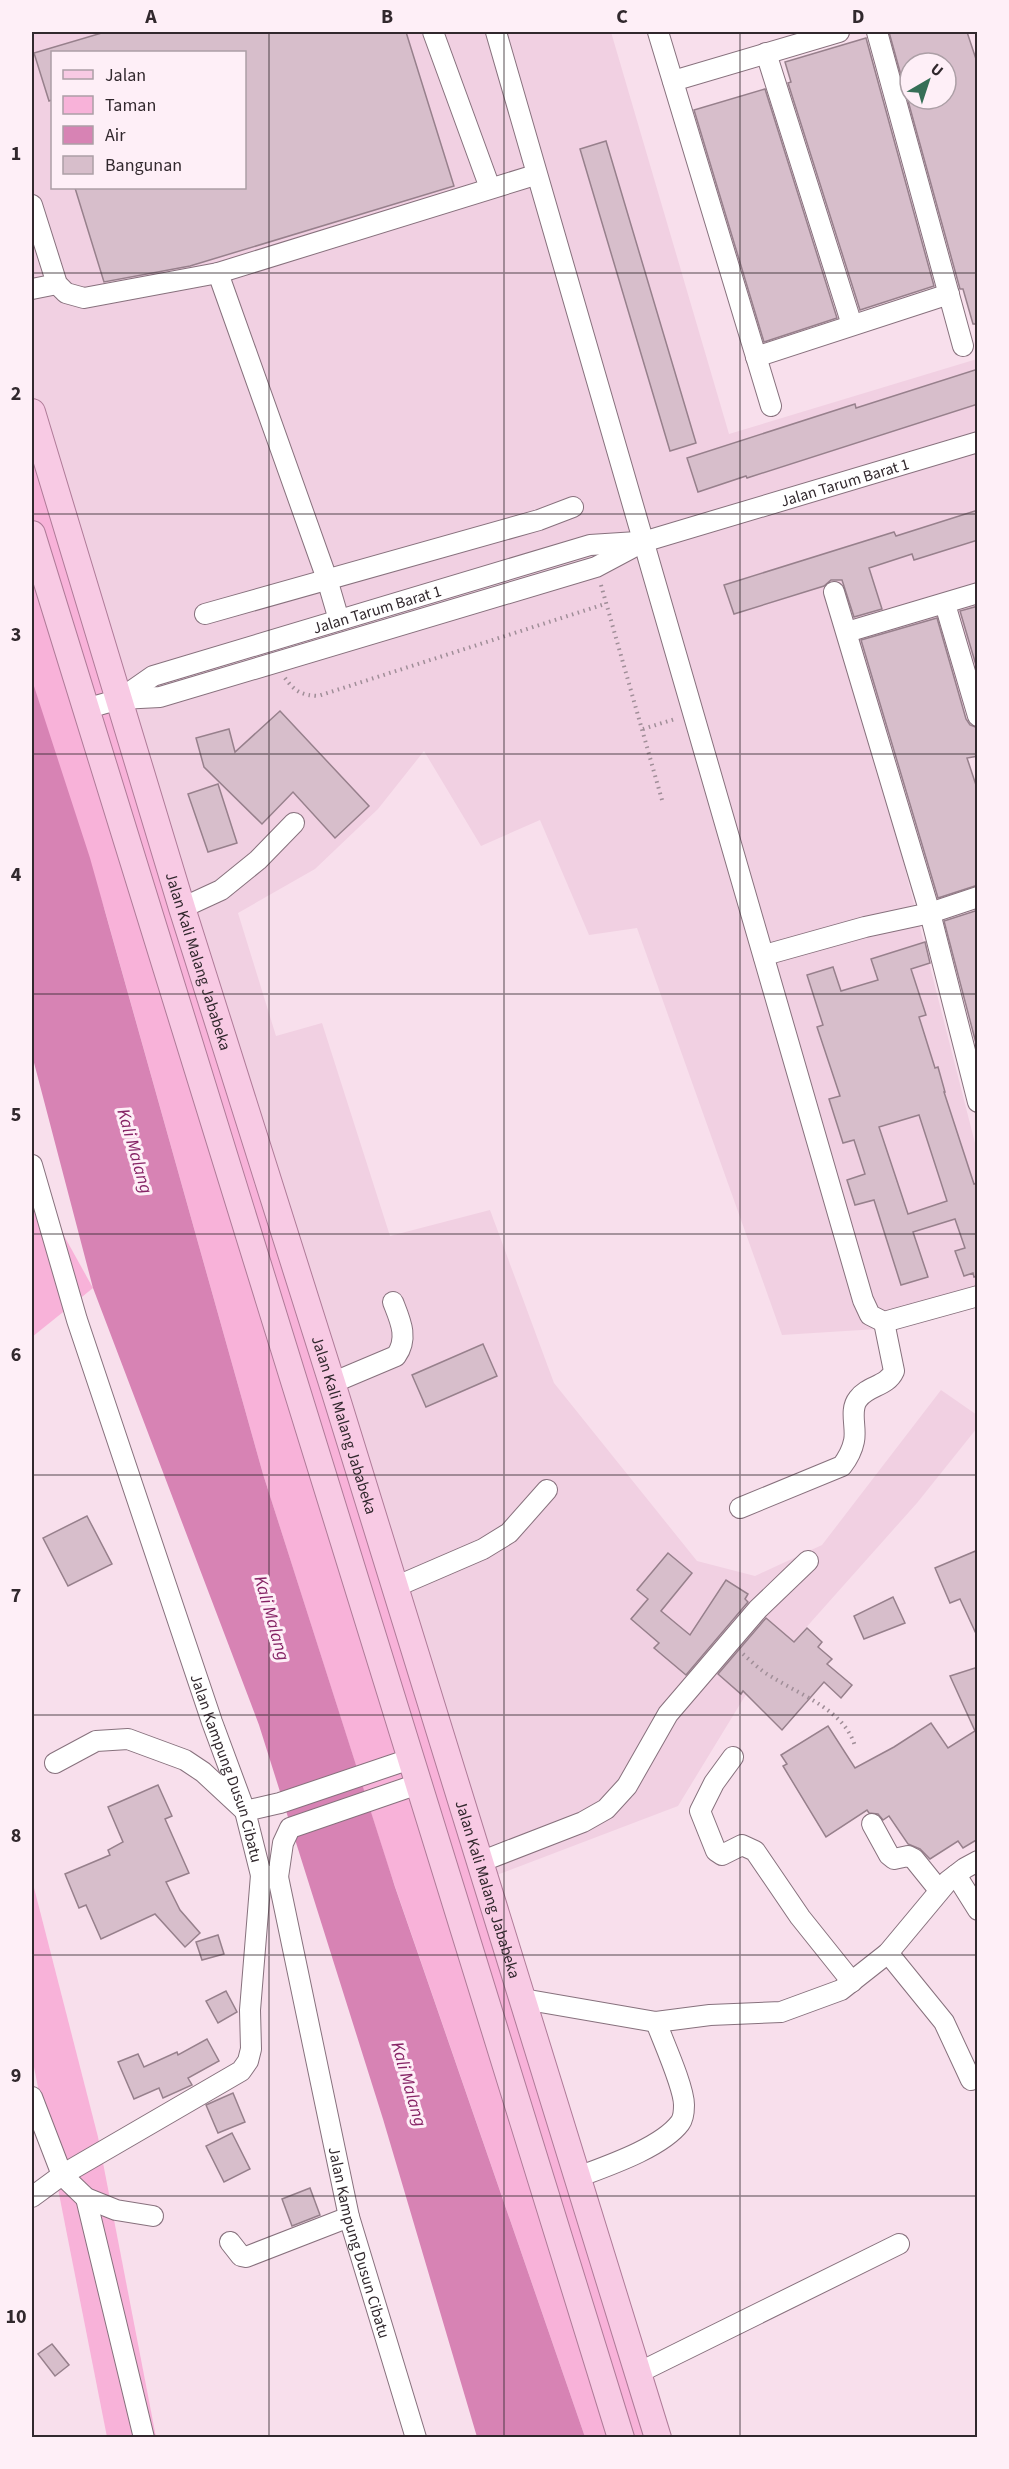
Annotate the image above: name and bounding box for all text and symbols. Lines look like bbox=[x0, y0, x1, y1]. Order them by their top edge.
text: A bbox=[144, 3, 157, 31]
text: B bbox=[381, 3, 393, 31]
text: C bbox=[616, 3, 628, 31]
text: D bbox=[852, 3, 864, 31]
legend bbox=[51, 51, 246, 189]
north arrow bbox=[898, 51, 958, 111]
text: U bbox=[926, 58, 948, 82]
text: Jalan bbox=[105, 63, 146, 88]
text: Taman bbox=[105, 93, 156, 118]
text: Air bbox=[105, 123, 126, 148]
text: 1 bbox=[11, 140, 21, 168]
text: Bangunan bbox=[105, 153, 182, 178]
text: 2 bbox=[11, 380, 21, 408]
street label: Jalan Tarum Barat 1 bbox=[778, 453, 912, 512]
street label: Jalan Tarum Barat 1 bbox=[310, 580, 444, 640]
text: 3 bbox=[11, 621, 21, 649]
text: 4 bbox=[11, 861, 22, 889]
street label: Jalan Kali Malang Jababeka bbox=[160, 870, 236, 1053]
text: 5 bbox=[11, 1101, 21, 1129]
water label: Kali Malang bbox=[110, 1106, 159, 1197]
street label: Jalan Kali Malang Jababeka bbox=[306, 1333, 382, 1517]
text: 6 bbox=[11, 1341, 21, 1369]
water label: Kali Malang bbox=[247, 1573, 296, 1664]
text: 7 bbox=[11, 1582, 21, 1610]
street label: Jalan Kampung Dusun Cibatu bbox=[185, 1671, 267, 1865]
street label: Jalan Kali Malang Jababeka bbox=[450, 1798, 525, 1981]
text: 8 bbox=[11, 1822, 21, 1850]
water label: Kali Malang bbox=[384, 2039, 433, 2130]
text: 9 bbox=[11, 2062, 21, 2090]
street label: Jalan Kampung Dusun Cibatu bbox=[323, 2145, 395, 2341]
text: 10 bbox=[5, 2303, 27, 2331]

